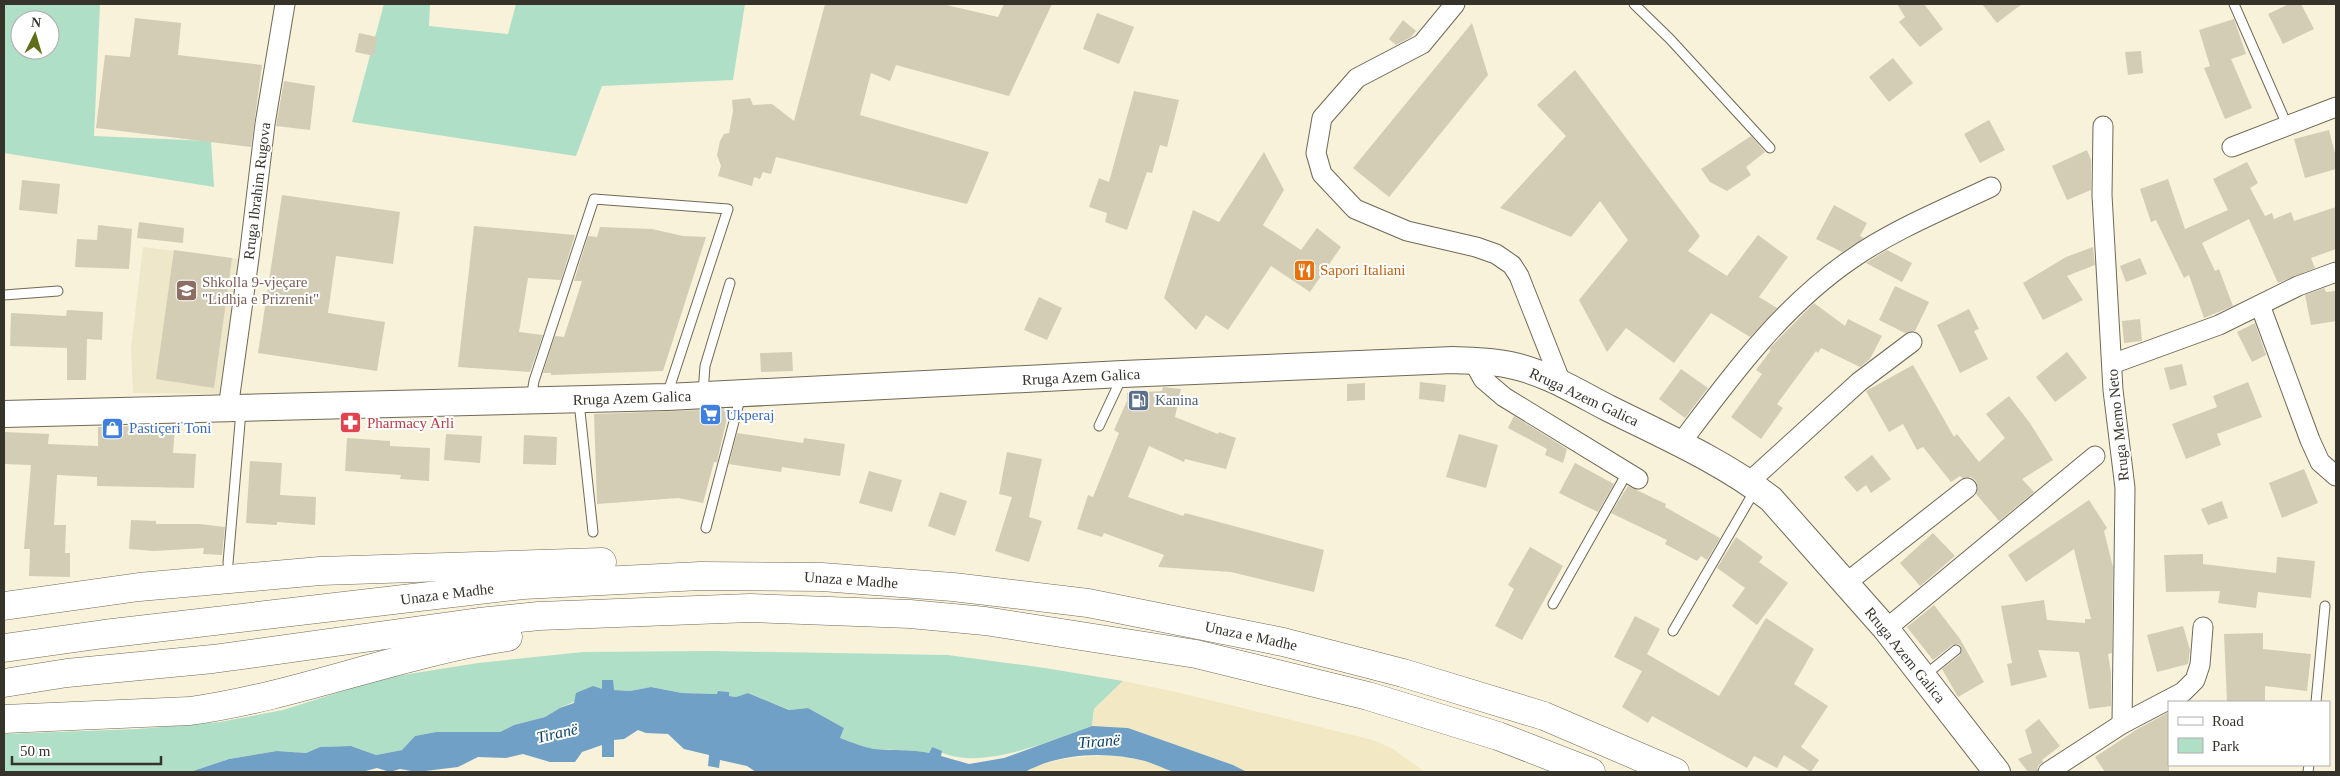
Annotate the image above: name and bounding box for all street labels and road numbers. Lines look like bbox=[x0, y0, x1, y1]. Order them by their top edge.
street label: Rruga Ibrahim Rugova bbox=[241, 121, 273, 261]
street label: Rruga Azem Galica bbox=[1527, 365, 1641, 429]
street label: Rruga Azem Galica bbox=[1022, 366, 1141, 388]
street label: Rruga Memo Neto bbox=[2104, 368, 2132, 482]
street label: Rruga Azem Galica bbox=[573, 388, 692, 408]
street label: Unaza e Madhe bbox=[803, 569, 899, 591]
street label: Unaza e Madhe bbox=[399, 580, 495, 608]
street label: Rruga Azem Galica bbox=[1862, 604, 1949, 706]
street label: Unaza e Madhe bbox=[1203, 618, 1299, 654]

